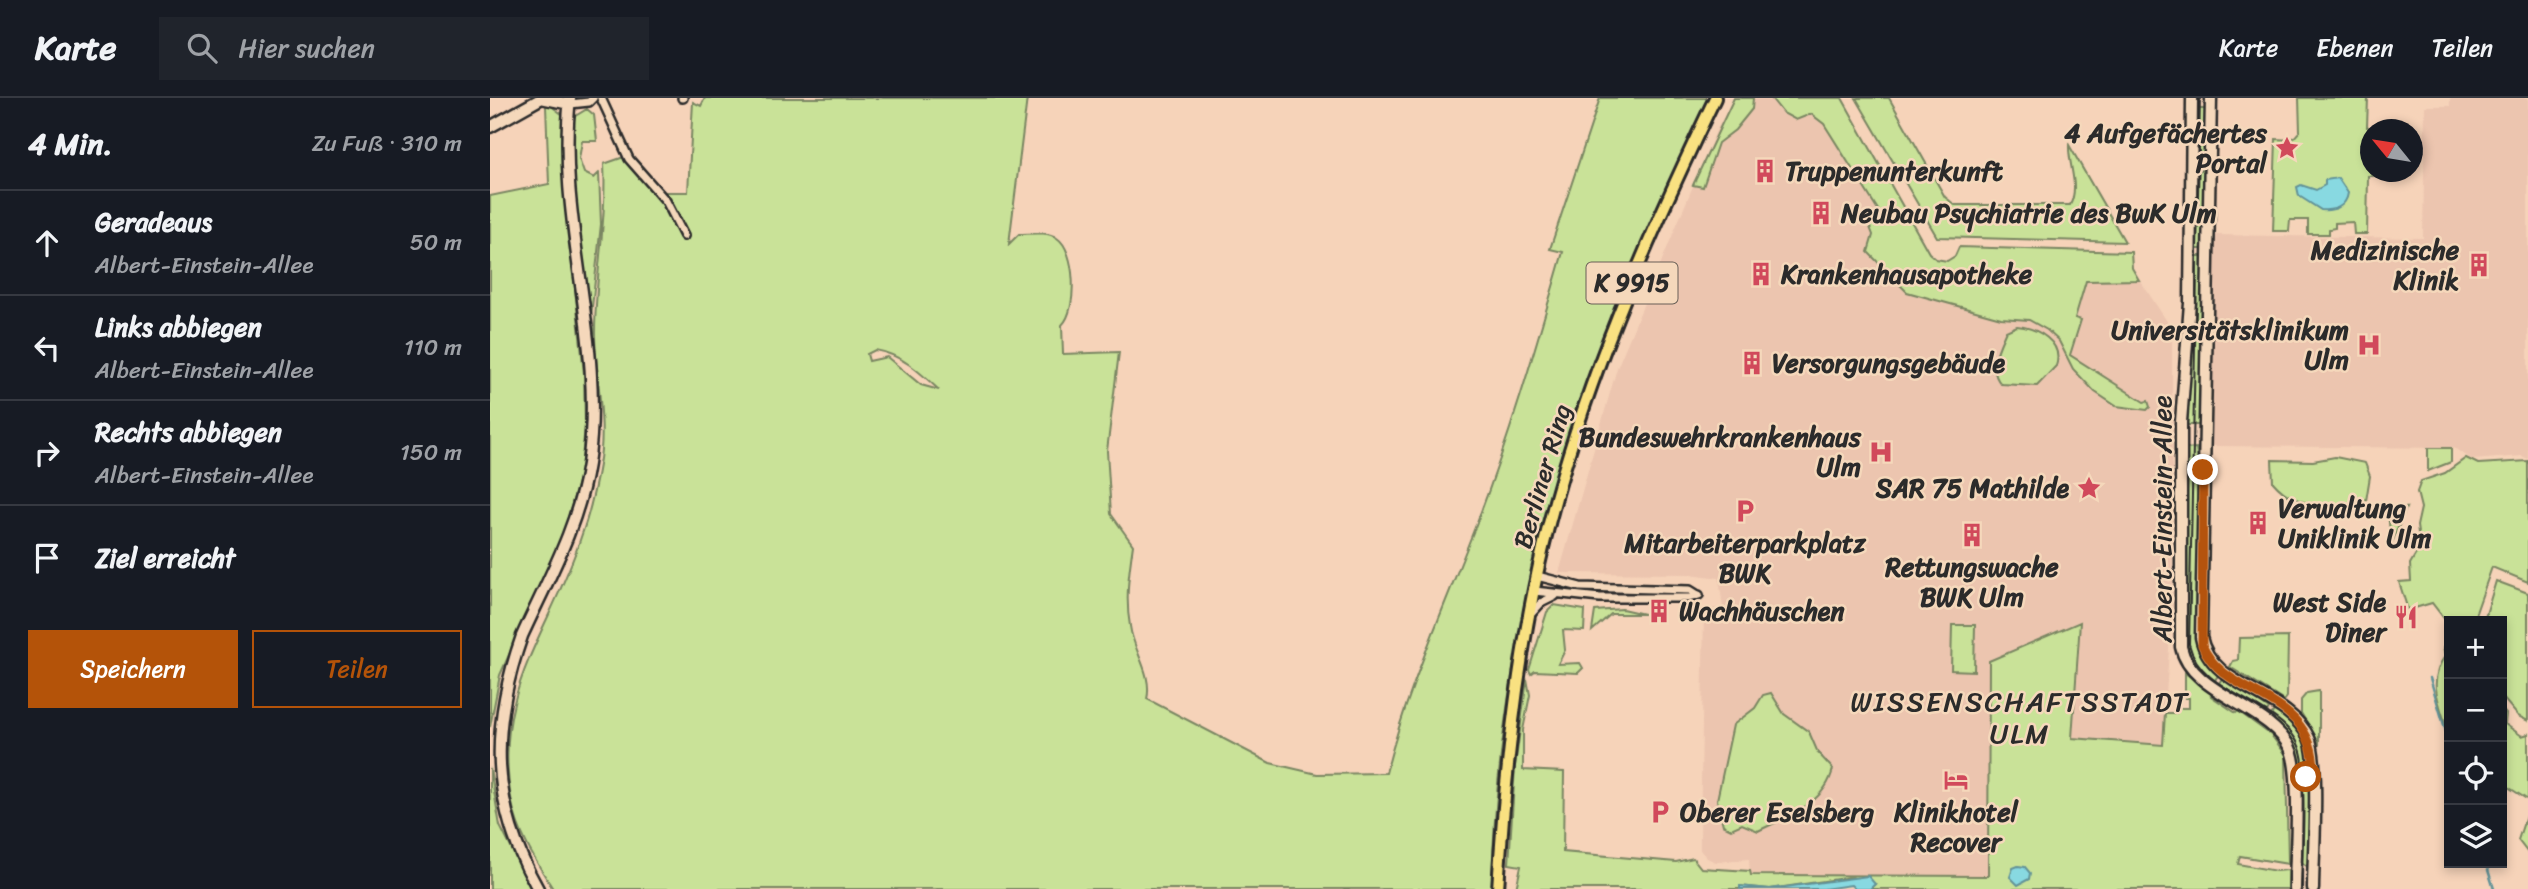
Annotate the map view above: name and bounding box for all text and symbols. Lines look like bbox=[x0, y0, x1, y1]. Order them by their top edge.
search box bbox=[159, 17, 649, 80]
text: Karte bbox=[35, 19, 117, 77]
text: Hier suchen bbox=[239, 25, 375, 71]
text: Karte bbox=[2219, 27, 2278, 69]
text: Ebenen bbox=[2316, 27, 2394, 69]
text: Teilen bbox=[2432, 27, 2493, 69]
icon: search bbox=[183, 29, 221, 67]
place label: 4 Aufgefächertes Portal bbox=[2064, 110, 2269, 186]
text: 4 Min. bbox=[28, 117, 113, 171]
north arrow bbox=[2360, 119, 2423, 182]
text: Zu Fuß · 310 m bbox=[312, 123, 462, 164]
place icon: 4 Aufgefächertes Portal bbox=[2273, 134, 2301, 162]
place label: Truppenunterkunft bbox=[1785, 148, 2004, 194]
building icon: Truppenunterkunft bbox=[1751, 157, 1779, 185]
place label: Neubau Psychiatrie des BwK Ulm bbox=[1840, 190, 2217, 236]
text: Geradeaus bbox=[95, 199, 212, 245]
building icon: Neubau Psychiatrie des BwK Ulm bbox=[1807, 199, 1835, 227]
text: 50 m bbox=[410, 222, 462, 263]
icon: ahead bbox=[28, 224, 66, 262]
place label: Medizinische Klinik bbox=[2310, 227, 2460, 303]
text: Albert-Einstein-Allee bbox=[95, 245, 314, 286]
place label: Krankenhausapotheke bbox=[1780, 251, 2033, 297]
building icon: Medizinische Klinik bbox=[2465, 251, 2493, 279]
building icon: Krankenhausapotheke bbox=[1747, 260, 1775, 288]
road number: K 9915 bbox=[1586, 262, 1678, 303]
text: Links abbiegen bbox=[95, 304, 262, 350]
place label: Universitätsklinikum Ulm bbox=[2111, 307, 2349, 383]
text: 110 m bbox=[404, 327, 462, 368]
icon: left bbox=[28, 329, 66, 367]
hospital icon: Universitätsklinikum Ulm bbox=[2355, 331, 2383, 359]
place label: Versorgungsgebäude bbox=[1772, 340, 2005, 386]
building icon: Versorgungsgebäude bbox=[1738, 349, 1766, 377]
text: Albert-Einstein-Allee bbox=[95, 350, 314, 391]
street label: Albert-Einstein-Allee bbox=[2139, 395, 2185, 644]
street label: Berliner Ring bbox=[1499, 398, 1585, 554]
text: Rechts abbiegen bbox=[95, 409, 282, 455]
place label: Bundeswehrkrankenhaus Ulm bbox=[1579, 414, 1862, 490]
text: 150 m bbox=[400, 432, 462, 473]
icon: right bbox=[28, 434, 66, 472]
hospital icon: Bundeswehrkrankenhaus Ulm bbox=[1867, 438, 1895, 466]
route end bbox=[2187, 454, 2218, 485]
text: Albert-Einstein-Allee bbox=[95, 455, 314, 496]
place label: SAR 75 Mathilde bbox=[1875, 465, 2069, 511]
place icon: SAR 75 Mathilde bbox=[2075, 474, 2103, 502]
place label: Verwaltung Uniklinik Ulm bbox=[2278, 485, 2431, 561]
parking icon: Mitarbeiterparkplatz BWK bbox=[1731, 497, 1759, 525]
building icon: Verwaltung Uniklinik Ulm bbox=[2244, 509, 2272, 537]
place label: Mitarbeiterparkplatz BWK bbox=[1623, 520, 1866, 596]
building icon: Rettungswache BWK Ulm bbox=[1958, 521, 1986, 549]
text: Ziel erreicht bbox=[95, 535, 235, 581]
icon: arrive bbox=[28, 539, 66, 577]
place label: Rettungswache BWK Ulm bbox=[1884, 544, 2059, 620]
place label: West Side Diner bbox=[2273, 579, 2388, 655]
place label: Wachhäuschen bbox=[1679, 588, 1844, 634]
building icon: Wachhäuschen bbox=[1645, 597, 1673, 625]
restaurant icon: West Side Diner bbox=[2392, 603, 2420, 631]
map controls bbox=[2444, 616, 2507, 868]
button: + bbox=[2444, 616, 2507, 679]
button: Speichern bbox=[28, 630, 238, 708]
button: Teilen bbox=[252, 630, 462, 708]
district label: WISSENSCHAFTSSTADT ULM bbox=[1850, 677, 2190, 758]
button: − bbox=[2444, 679, 2507, 742]
button: locate bbox=[2444, 742, 2507, 805]
route start bbox=[2290, 761, 2321, 792]
hotel icon: Klinikhotel Recover bbox=[1942, 766, 1970, 794]
place label: Oberer Eselsberg bbox=[1680, 789, 1874, 835]
place label: Klinikhotel Recover bbox=[1893, 789, 2020, 865]
parking icon: Oberer Eselsberg bbox=[1646, 798, 1674, 826]
button: layers bbox=[2444, 805, 2507, 868]

